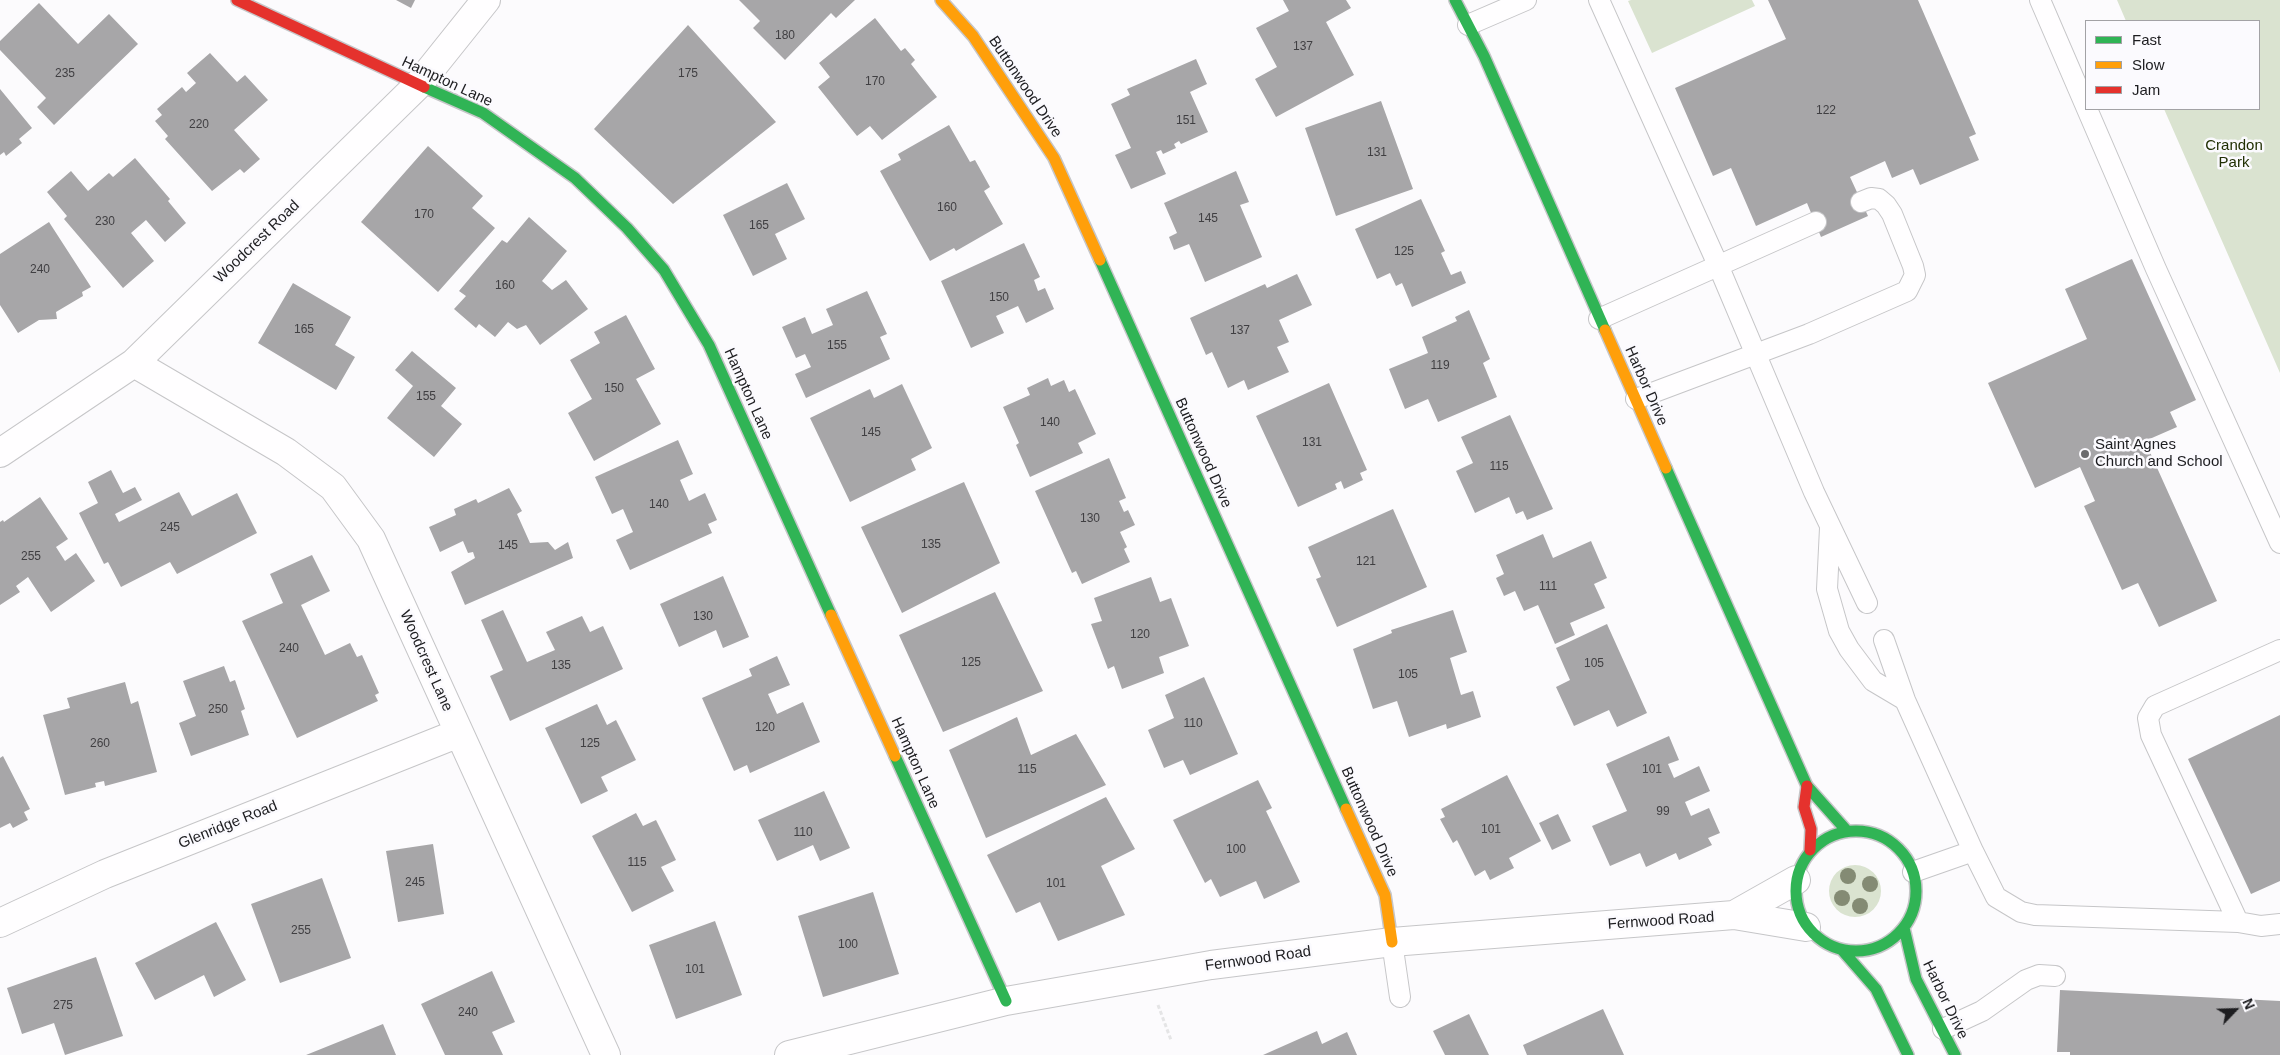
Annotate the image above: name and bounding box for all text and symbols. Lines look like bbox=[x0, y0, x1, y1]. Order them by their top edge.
legend bbox=[2085, 20, 2260, 110]
house number: 180 bbox=[775, 29, 795, 43]
text: Fast bbox=[2132, 31, 2161, 48]
street label: Buttonwood Drive bbox=[984, 33, 1066, 141]
house number: 137 bbox=[1293, 40, 1313, 54]
street label: Hampton Lane bbox=[399, 53, 495, 111]
text: Slow bbox=[2132, 56, 2165, 73]
house number: 235 bbox=[55, 67, 75, 81]
house number: 175 bbox=[678, 67, 698, 81]
house number: 170 bbox=[865, 75, 885, 89]
text: Jam bbox=[2132, 81, 2160, 98]
house number: 122 bbox=[1816, 104, 1836, 118]
house number: 151 bbox=[1176, 114, 1196, 128]
house number: 220 bbox=[189, 118, 209, 132]
park label: Crandon Park bbox=[2205, 137, 2263, 172]
house number: 131 bbox=[1367, 146, 1387, 160]
street label: Woodcrest Road bbox=[211, 197, 303, 287]
house number: 160 bbox=[937, 201, 957, 215]
house number: 170 bbox=[414, 208, 434, 222]
house number: 145 bbox=[1198, 212, 1218, 226]
house number: 230 bbox=[95, 215, 115, 229]
house number: 165 bbox=[749, 219, 769, 233]
house number: 125 bbox=[1394, 245, 1414, 259]
house number: 240 bbox=[30, 263, 50, 277]
house number: 160 bbox=[495, 279, 515, 293]
house number: 150 bbox=[989, 291, 1009, 305]
house number: 165 bbox=[294, 323, 314, 337]
house number: 137 bbox=[1230, 324, 1250, 338]
house number: 155 bbox=[827, 339, 847, 353]
street label: Harbor Drive bbox=[1620, 344, 1672, 428]
street label: Hampton Lane bbox=[720, 345, 776, 443]
house number: 119 bbox=[1430, 359, 1450, 373]
house number: 150 bbox=[604, 382, 624, 396]
house number: 155 bbox=[416, 390, 436, 404]
street label: Buttonwood Drive bbox=[1171, 395, 1235, 511]
house number: 140 bbox=[1040, 416, 1060, 430]
house number: 145 bbox=[861, 426, 881, 440]
house number: 131 bbox=[1302, 436, 1322, 450]
place label: Saint Agnes Church and School bbox=[2095, 436, 2223, 471]
marker: Saint Agnes Church and School bbox=[2079, 448, 2091, 460]
house number: 115 bbox=[1489, 460, 1509, 474]
house number: 140 bbox=[649, 498, 669, 512]
house number: 130 bbox=[1080, 512, 1100, 526]
house number: 245 bbox=[160, 521, 180, 535]
house number: 135 bbox=[921, 538, 941, 552]
house number: 145 bbox=[498, 539, 518, 553]
house number: 255 bbox=[21, 550, 41, 564]
house number: 121 bbox=[1356, 555, 1376, 569]
house number: 111 bbox=[1539, 580, 1557, 594]
street label: Woodcrest Lane bbox=[396, 608, 456, 714]
house number: 130 bbox=[693, 610, 713, 624]
house number: 120 bbox=[1130, 628, 1150, 642]
house number: 240 bbox=[279, 642, 299, 656]
house number: 125 bbox=[961, 656, 981, 670]
house number: 105 bbox=[1584, 657, 1604, 671]
house number: 135 bbox=[551, 659, 571, 673]
house number: 105 bbox=[1398, 668, 1418, 682]
house number: 250 bbox=[208, 703, 228, 717]
street label: Hampton Lane bbox=[887, 714, 943, 812]
house number: 110 bbox=[1183, 717, 1203, 731]
house number: 120 bbox=[755, 721, 775, 735]
house number: 260 bbox=[90, 737, 110, 751]
house number: 125 bbox=[580, 737, 600, 751]
house number: 115 bbox=[1017, 763, 1037, 777]
house number: 101 bbox=[1642, 763, 1662, 777]
street label: Buttonwood Drive bbox=[1337, 764, 1401, 880]
street label: Glenridge Road bbox=[176, 797, 280, 853]
house number: 99 bbox=[1656, 805, 1670, 819]
house number: 101 bbox=[1481, 823, 1501, 837]
house number: 110 bbox=[793, 826, 813, 840]
house number: 100 bbox=[1226, 843, 1246, 857]
house number: 115 bbox=[627, 856, 647, 870]
house number: 245 bbox=[405, 876, 425, 890]
house number: 101 bbox=[1046, 877, 1066, 891]
street label: Fernwood Road bbox=[1607, 908, 1715, 934]
house number: 255 bbox=[291, 924, 311, 938]
house number: 100 bbox=[838, 938, 858, 952]
street label: Fernwood Road bbox=[1204, 943, 1312, 975]
street label: Harbor Drive bbox=[1918, 958, 1972, 1042]
house number: 101 bbox=[685, 963, 705, 977]
north arrow bbox=[2210, 985, 2260, 1035]
text: N bbox=[2239, 996, 2258, 1012]
house number: 275 bbox=[53, 999, 73, 1013]
house number: 240 bbox=[458, 1006, 478, 1020]

